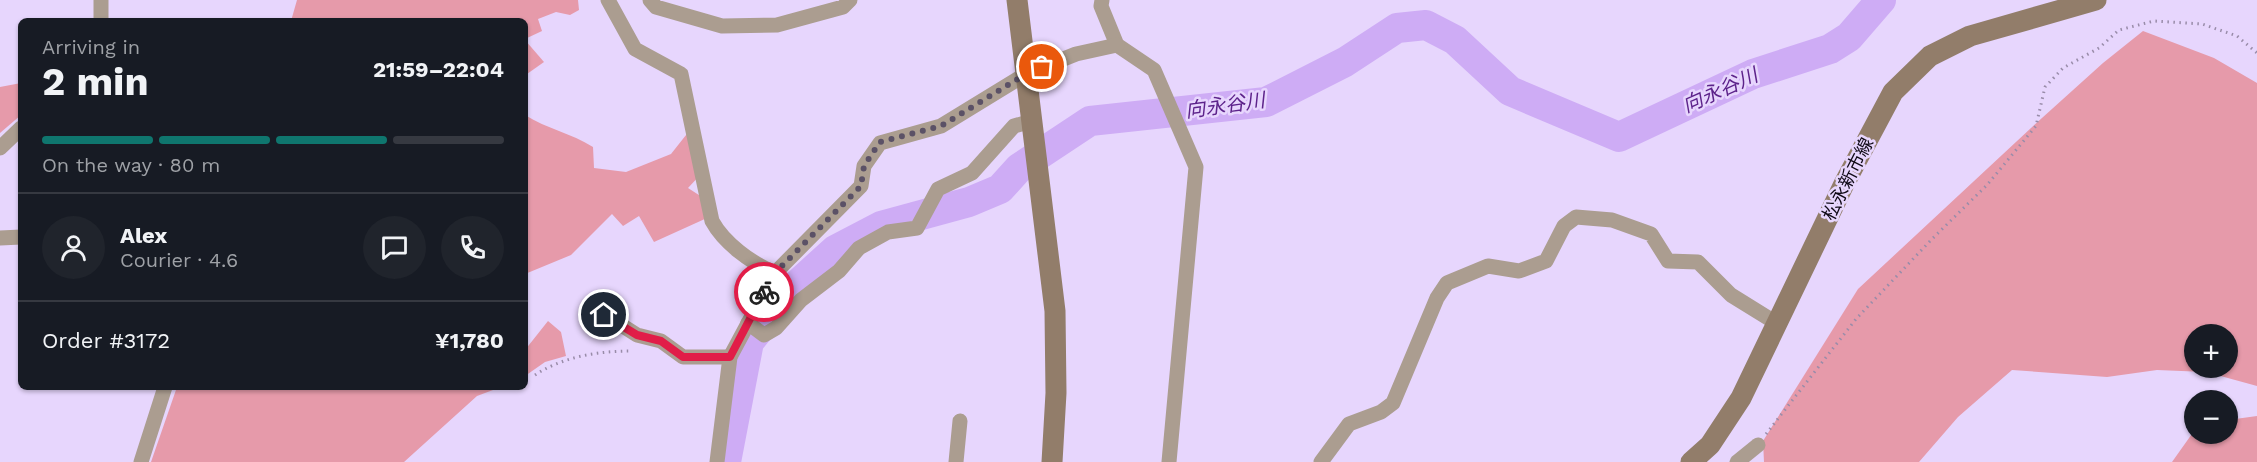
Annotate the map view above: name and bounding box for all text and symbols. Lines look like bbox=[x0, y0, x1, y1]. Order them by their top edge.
text: Arriving in bbox=[42, 35, 140, 59]
pin bbox=[1016, 41, 1067, 92]
icon: bag bbox=[1025, 50, 1058, 83]
text: 21:59–22:04 bbox=[373, 57, 504, 82]
text: 2 min bbox=[42, 59, 149, 104]
water label: 向永谷川 bbox=[1679, 62, 1763, 117]
water label: 向永谷川 bbox=[1184, 87, 1268, 122]
street label: 松永新市線 bbox=[1818, 134, 1877, 224]
text: On the way · 80 m bbox=[42, 153, 220, 177]
button: person bbox=[42, 216, 105, 279]
button: chat bbox=[363, 216, 426, 279]
button: phone bbox=[441, 216, 504, 279]
text: Alex bbox=[120, 223, 167, 248]
text: Courier · 4.6 bbox=[120, 248, 238, 272]
courier bbox=[734, 262, 794, 322]
icon: bike bbox=[748, 276, 781, 309]
pin bbox=[578, 289, 629, 340]
icon: home bbox=[587, 298, 620, 331]
map controls bbox=[2184, 324, 2238, 444]
button: + bbox=[2184, 324, 2238, 378]
text: Order #3172 bbox=[42, 328, 170, 353]
text: ¥1,780 bbox=[435, 328, 504, 353]
button: − bbox=[2184, 390, 2238, 444]

